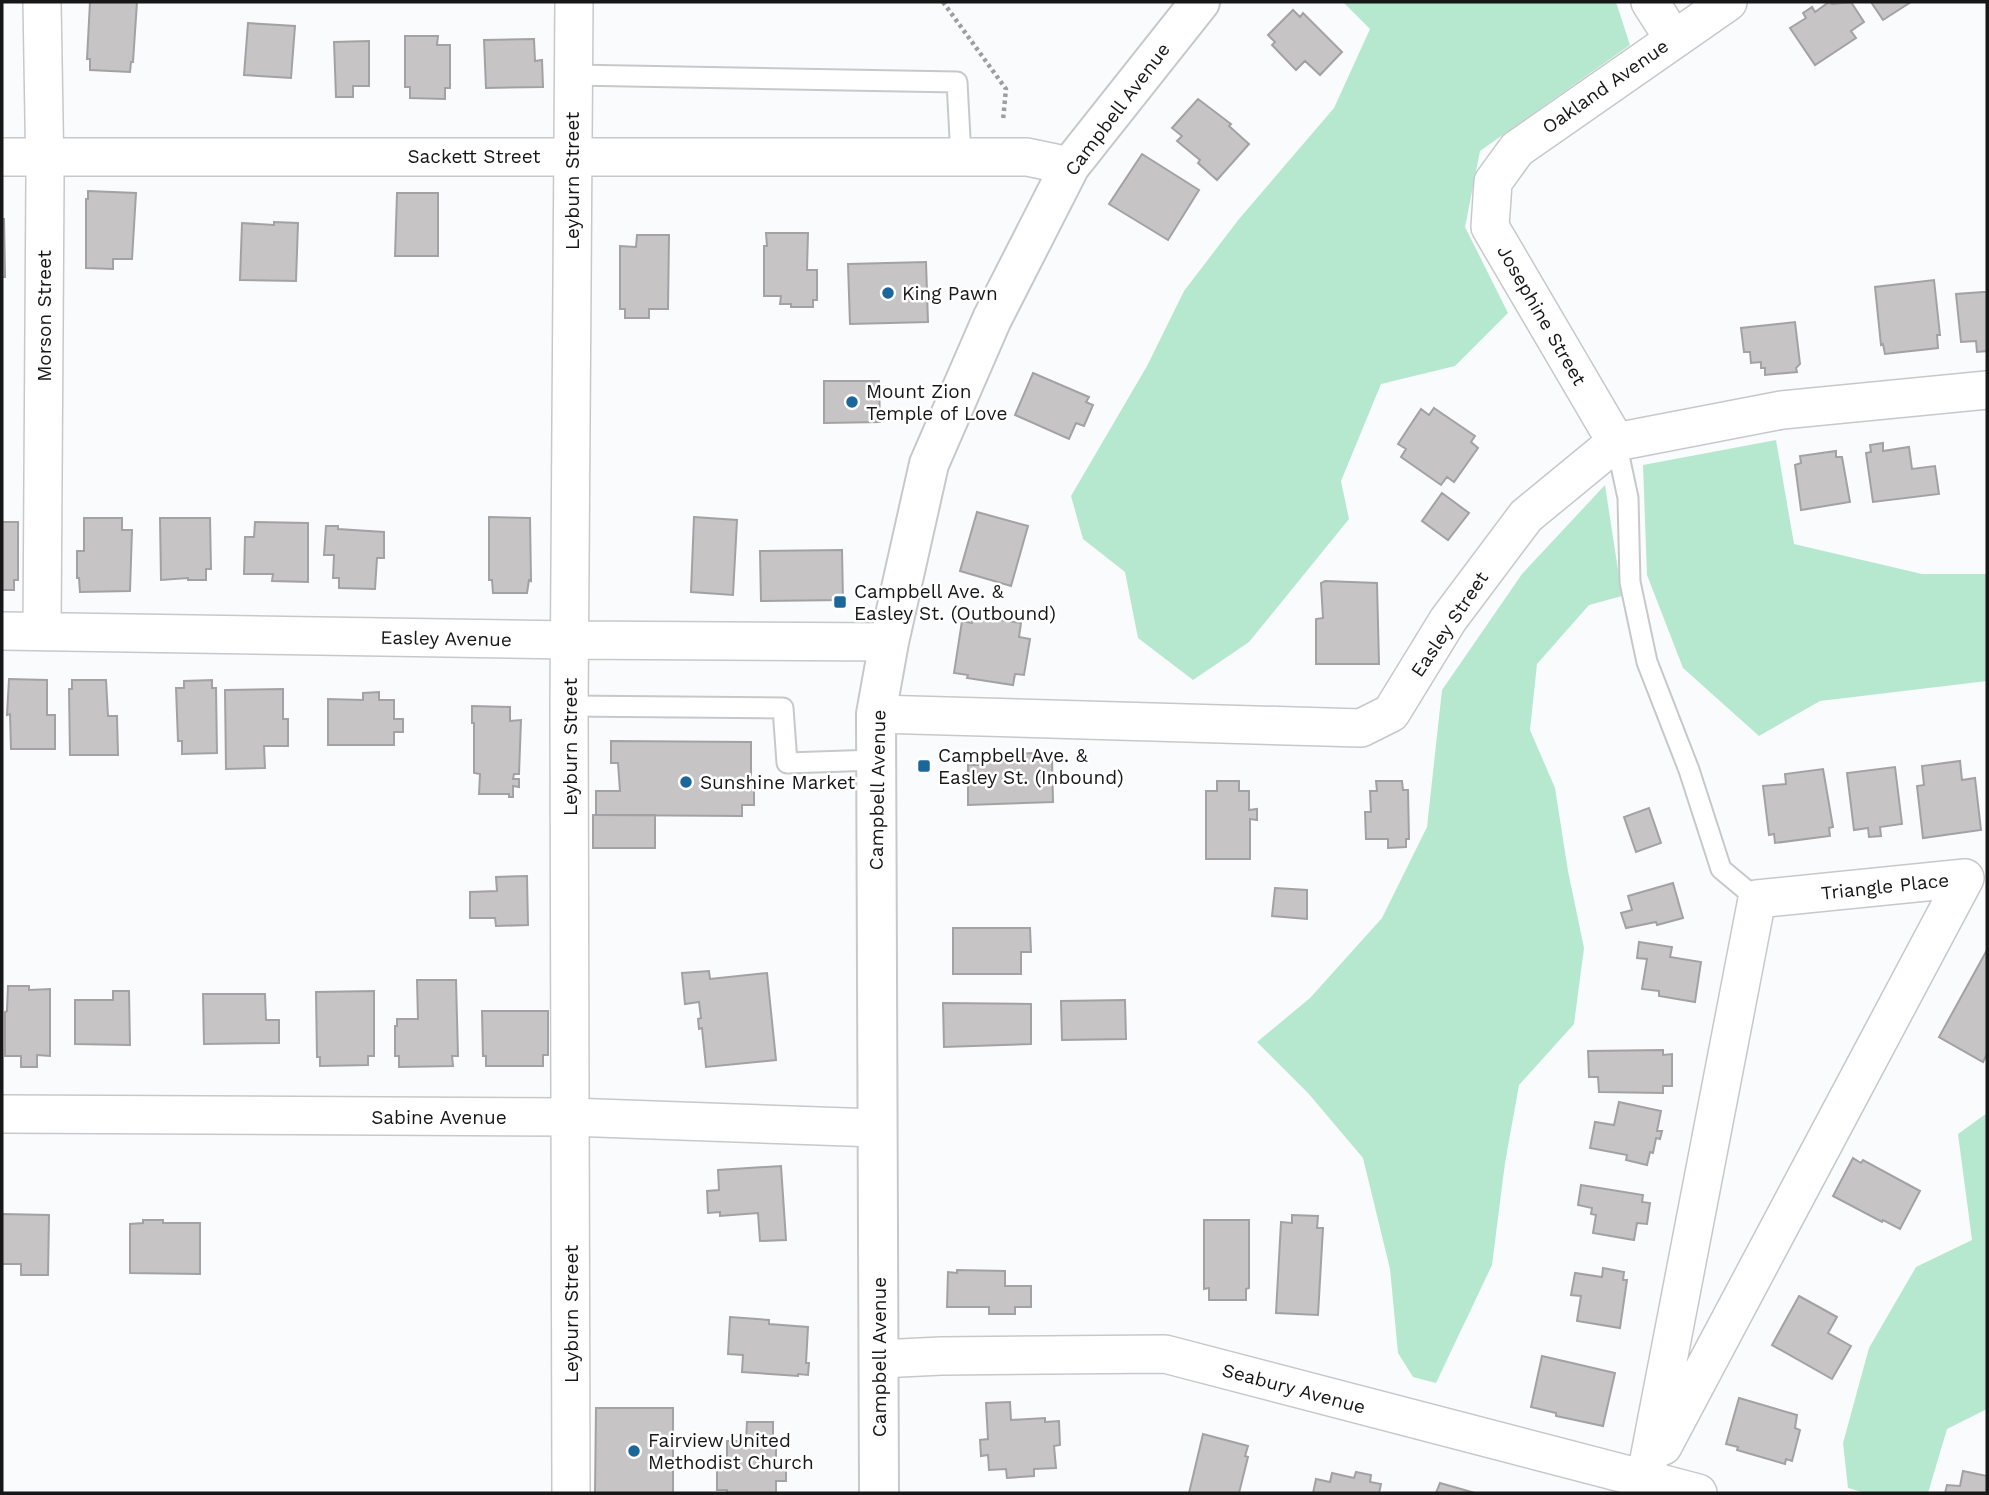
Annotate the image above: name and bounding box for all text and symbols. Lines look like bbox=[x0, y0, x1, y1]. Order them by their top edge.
street label: Oakland Avenue bbox=[1538, 34, 1673, 139]
street label: Campbell Avenue bbox=[1060, 38, 1175, 180]
street label: Leyburn Street bbox=[561, 112, 584, 250]
street label: Sackett Street bbox=[408, 145, 540, 168]
street label: Josephine Street bbox=[1492, 241, 1591, 389]
street label: Morson Street bbox=[33, 250, 56, 382]
place label: King Pawn bbox=[902, 282, 998, 305]
marker: King Pawn bbox=[880, 285, 896, 301]
place label: Mount Zion Temple of Love bbox=[866, 380, 1007, 425]
marker: Mount Zion Temple of Love bbox=[844, 394, 860, 410]
street label: Easley Street bbox=[1406, 567, 1493, 681]
place label: Campbell Ave. & Easley St. (Outbound) bbox=[854, 580, 1056, 625]
marker: Campbell Ave. & Easley St. (Outbound) bbox=[832, 594, 848, 610]
street label: Easley Avenue bbox=[380, 626, 512, 651]
street label: Leyburn Street bbox=[559, 678, 582, 816]
street label: Campbell Avenue bbox=[865, 710, 890, 870]
place label: Campbell Ave. & Easley St. (Inbound) bbox=[938, 744, 1124, 789]
marker: Campbell Ave. & Easley St. (Inbound) bbox=[916, 758, 932, 774]
place label: Sunshine Market bbox=[700, 771, 855, 794]
marker: Sunshine Market bbox=[678, 774, 694, 790]
street label: Triangle Place bbox=[1820, 868, 1950, 905]
street label: Sabine Avenue bbox=[371, 1106, 507, 1129]
street label: Leyburn Street bbox=[560, 1245, 583, 1383]
street label: Campbell Avenue bbox=[868, 1277, 891, 1437]
street label: Seabury Avenue bbox=[1220, 1358, 1368, 1419]
place label: Fairview United Methodist Church bbox=[648, 1429, 814, 1474]
marker: Fairview United Methodist Church bbox=[626, 1443, 642, 1459]

